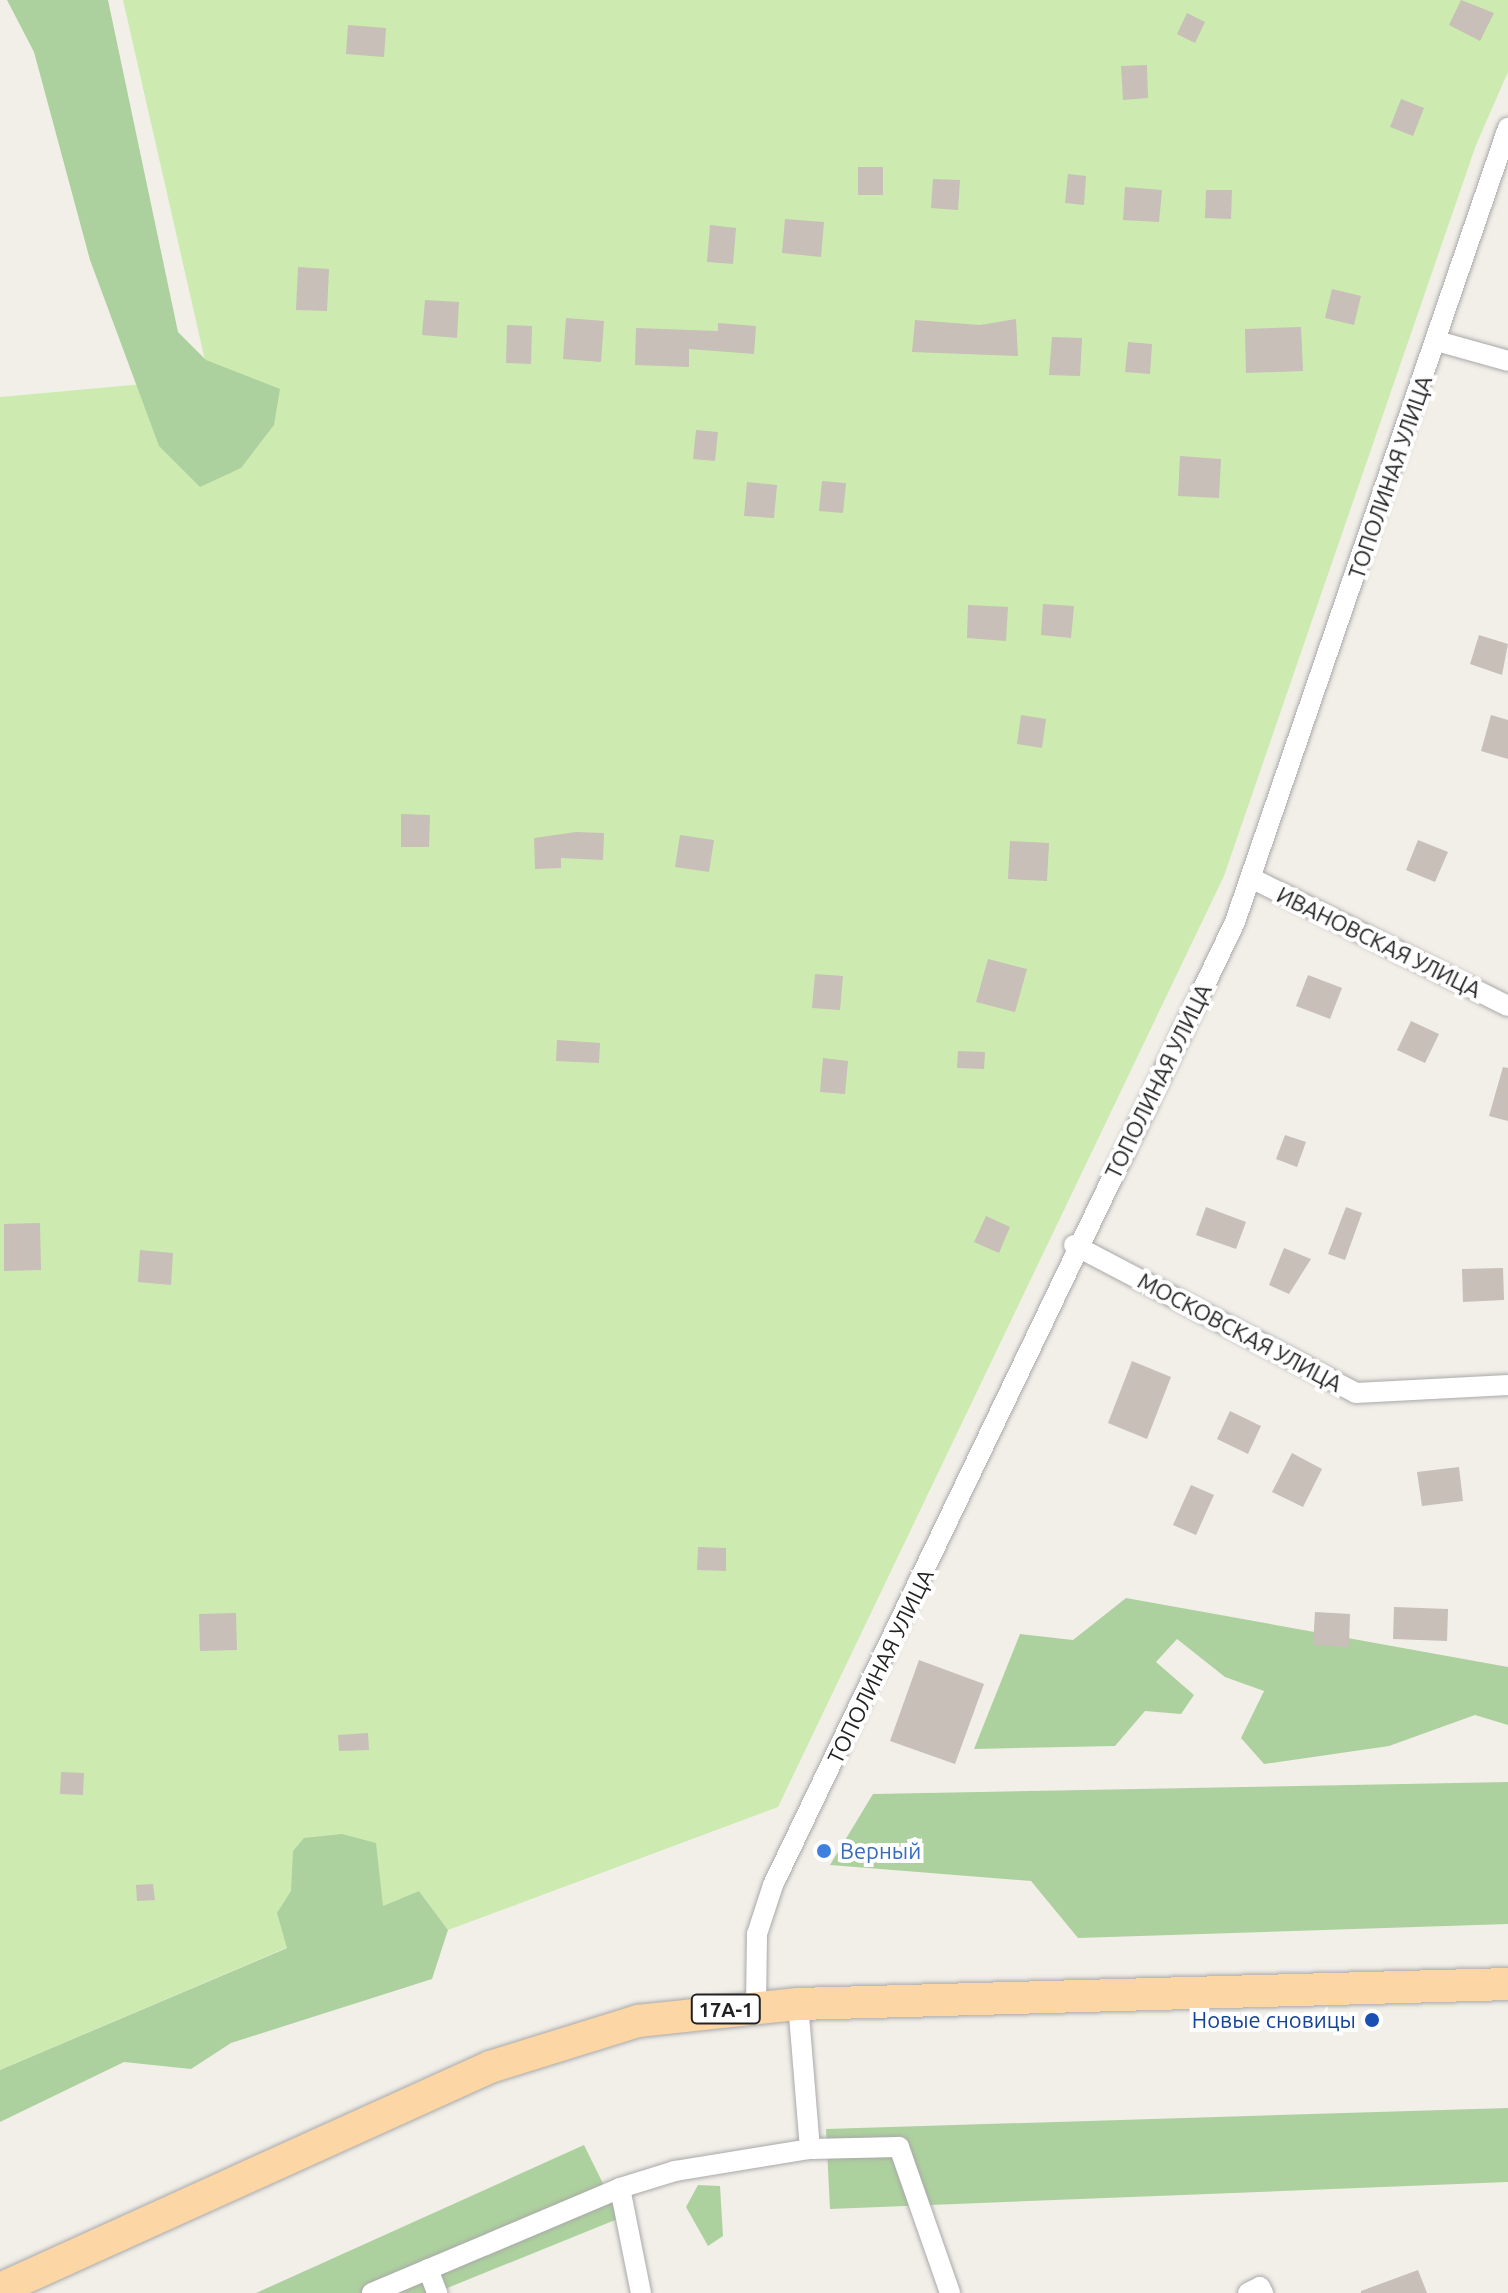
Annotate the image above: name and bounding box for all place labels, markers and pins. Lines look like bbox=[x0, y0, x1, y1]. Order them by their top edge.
place label: Верный bbox=[840, 1838, 921, 1864]
marker: Верный bbox=[815, 1842, 833, 1860]
place label: Новые сновицы bbox=[1192, 2007, 1356, 2033]
marker: Новые сновицы bbox=[1363, 2011, 1381, 2029]

